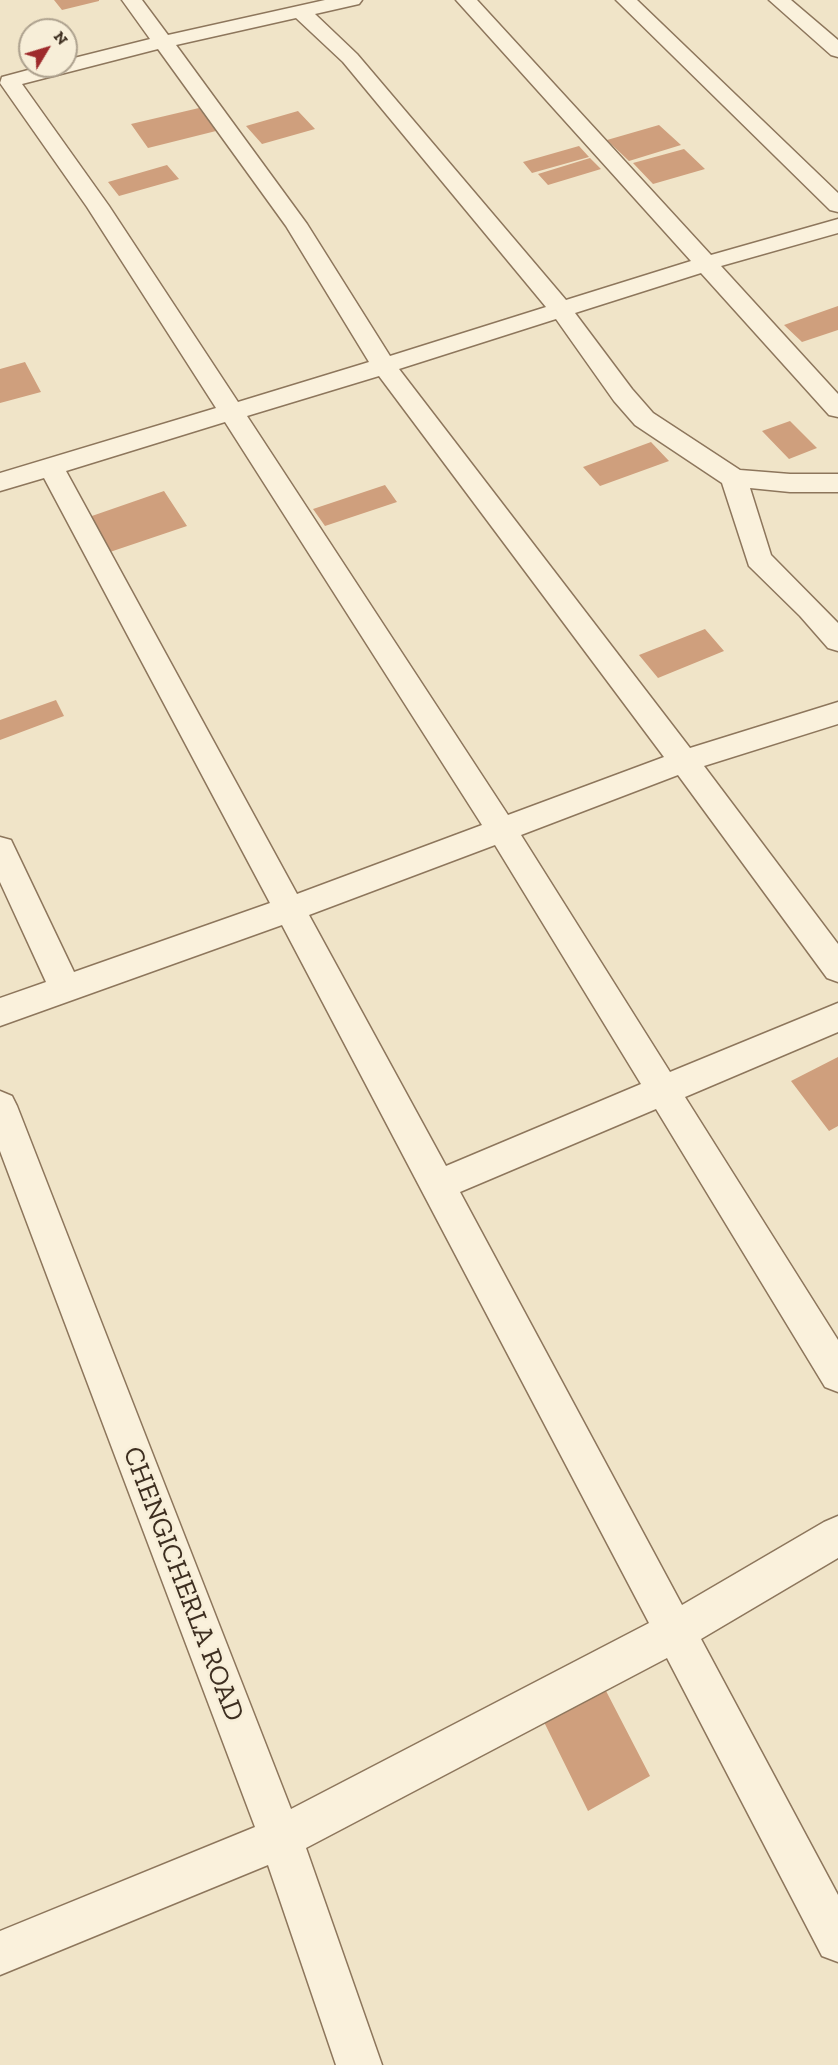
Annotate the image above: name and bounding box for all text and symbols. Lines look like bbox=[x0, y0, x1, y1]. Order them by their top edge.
north arrow bbox=[18, 18, 78, 78]
text: N bbox=[50, 27, 72, 48]
street label: CHENGICHERLA ROAD bbox=[115, 1442, 251, 1726]

